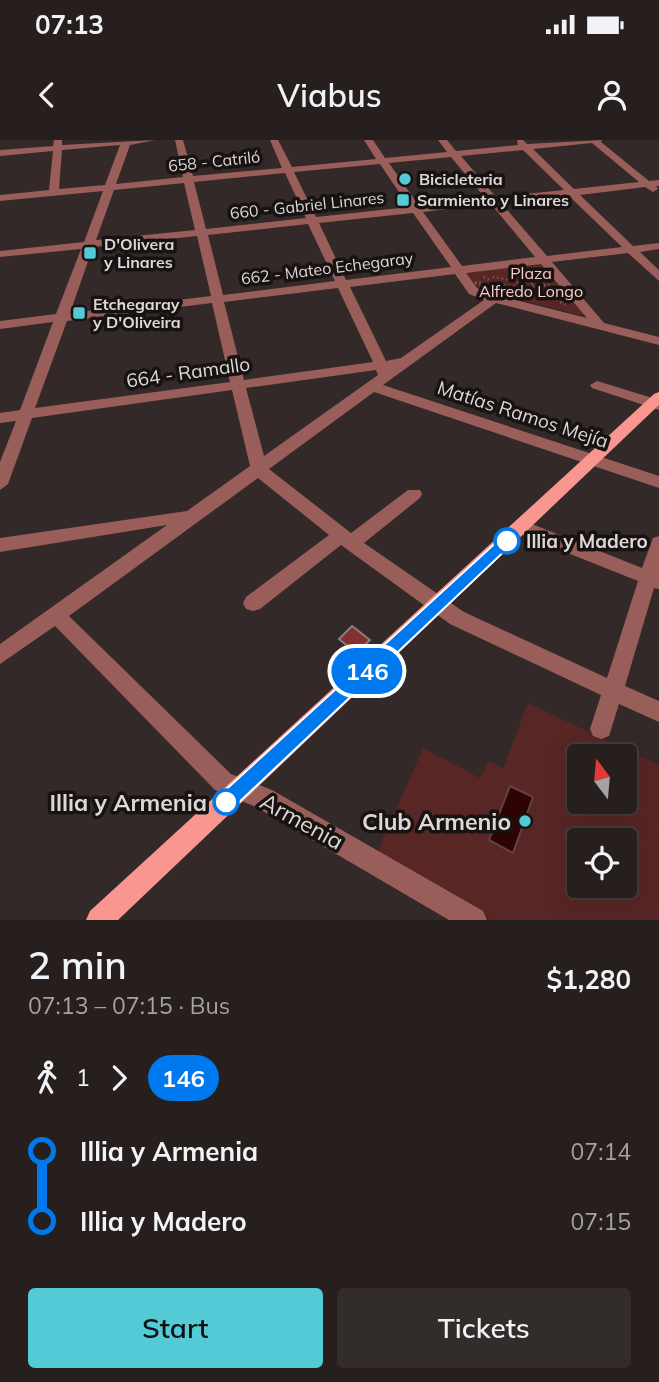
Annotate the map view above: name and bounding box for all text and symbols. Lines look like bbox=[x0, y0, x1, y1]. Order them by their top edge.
text: 07:13 bbox=[35, 8, 104, 41]
text: Viabus bbox=[277, 75, 382, 115]
icon: back bbox=[28, 76, 66, 114]
icon: person bbox=[593, 76, 631, 114]
street label: 658 - Catriló bbox=[167, 146, 261, 176]
place label: Bicicleteria bbox=[419, 169, 503, 189]
marker: Bicicleteria bbox=[397, 171, 413, 187]
street label: 660 - Gabriel Linares bbox=[229, 187, 385, 223]
place label: Sarmiento y Linares bbox=[417, 190, 569, 210]
marker: Sarmiento y Linares bbox=[395, 192, 411, 208]
place label: D'Olivera y Linares bbox=[103, 234, 174, 272]
marker: D'Olivera y Linares bbox=[82, 245, 98, 261]
street label: 662 - Mateo Echegaray bbox=[240, 247, 415, 288]
park label: Plaza Alfredo Longo bbox=[479, 263, 583, 301]
place label: Etchegaray y D'Oliveira bbox=[92, 294, 181, 332]
marker: Etchegaray y D'Oliveira bbox=[71, 305, 87, 321]
street label: 664 - Ramallo bbox=[125, 351, 251, 393]
street label: Matías Ramos Mejía bbox=[435, 375, 611, 453]
marker: Illia y Madero bbox=[494, 528, 520, 554]
place label: Illia y Madero bbox=[526, 529, 648, 553]
line badge: 146 bbox=[327, 648, 407, 694]
text: 146 bbox=[345, 656, 389, 686]
north arrow bbox=[567, 744, 637, 814]
map controls bbox=[567, 744, 637, 898]
street label: Armenia bbox=[255, 786, 349, 856]
place label: Illia y Armenia bbox=[49, 788, 207, 817]
marker: Illia y Armenia bbox=[213, 789, 239, 815]
place label: Club Armenio bbox=[362, 807, 511, 836]
marker: Club Armenio bbox=[517, 813, 533, 829]
button: locate bbox=[567, 828, 637, 898]
text: 2 min bbox=[28, 941, 127, 989]
text: $1,280 bbox=[547, 963, 631, 996]
text: 07:13 – 07:15 · Bus bbox=[28, 991, 230, 1020]
icon: walk bbox=[28, 1059, 66, 1097]
icon: forward bbox=[100, 1059, 138, 1097]
text: 1 bbox=[76, 1063, 90, 1092]
text: 146 bbox=[162, 1063, 205, 1093]
text: Illia y Armenia bbox=[80, 1135, 258, 1168]
text: 07:14 bbox=[571, 1137, 631, 1166]
text: Illia y Madero bbox=[80, 1205, 247, 1238]
text: 07:15 bbox=[571, 1207, 631, 1236]
button: Start bbox=[28, 1288, 323, 1368]
button: Tickets bbox=[337, 1288, 631, 1368]

